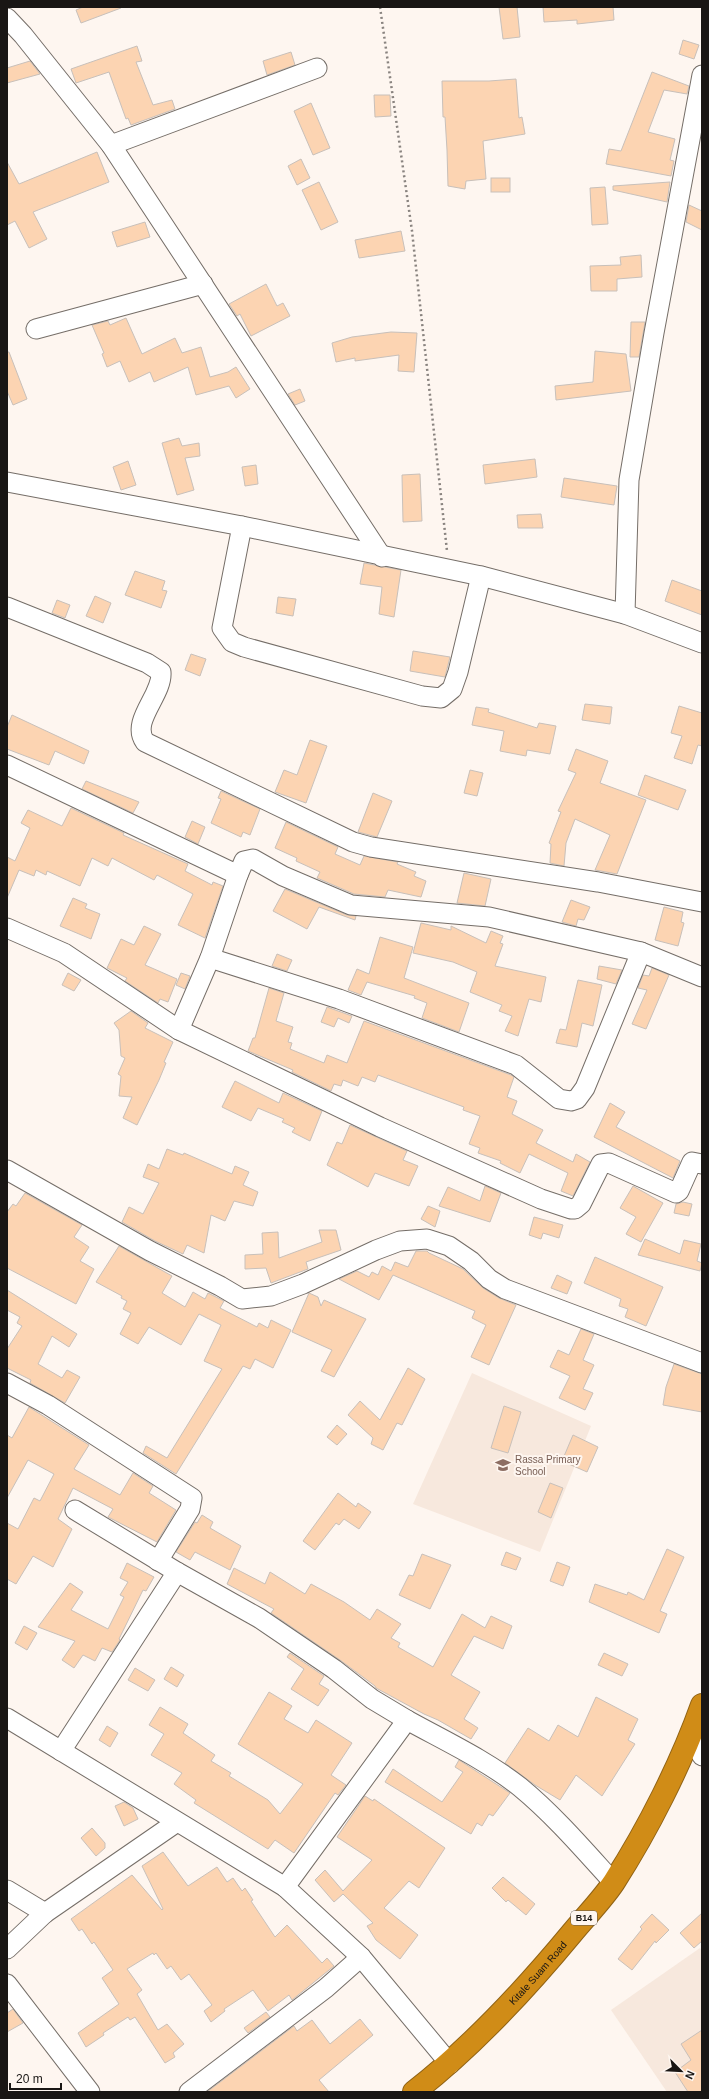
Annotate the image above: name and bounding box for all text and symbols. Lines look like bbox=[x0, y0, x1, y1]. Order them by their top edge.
place label: Rassa Primary School bbox=[515, 1454, 581, 1477]
school or university icon: Rassa Primary School bbox=[494, 1456, 512, 1474]
road number: B14 bbox=[571, 1911, 597, 1925]
street label: Kitale Suam Road bbox=[507, 1939, 569, 2007]
north arrow bbox=[661, 2051, 701, 2091]
scale bar bbox=[10, 2065, 61, 2091]
text: N bbox=[683, 2069, 697, 2081]
text: 20 m bbox=[16, 2072, 43, 2086]

